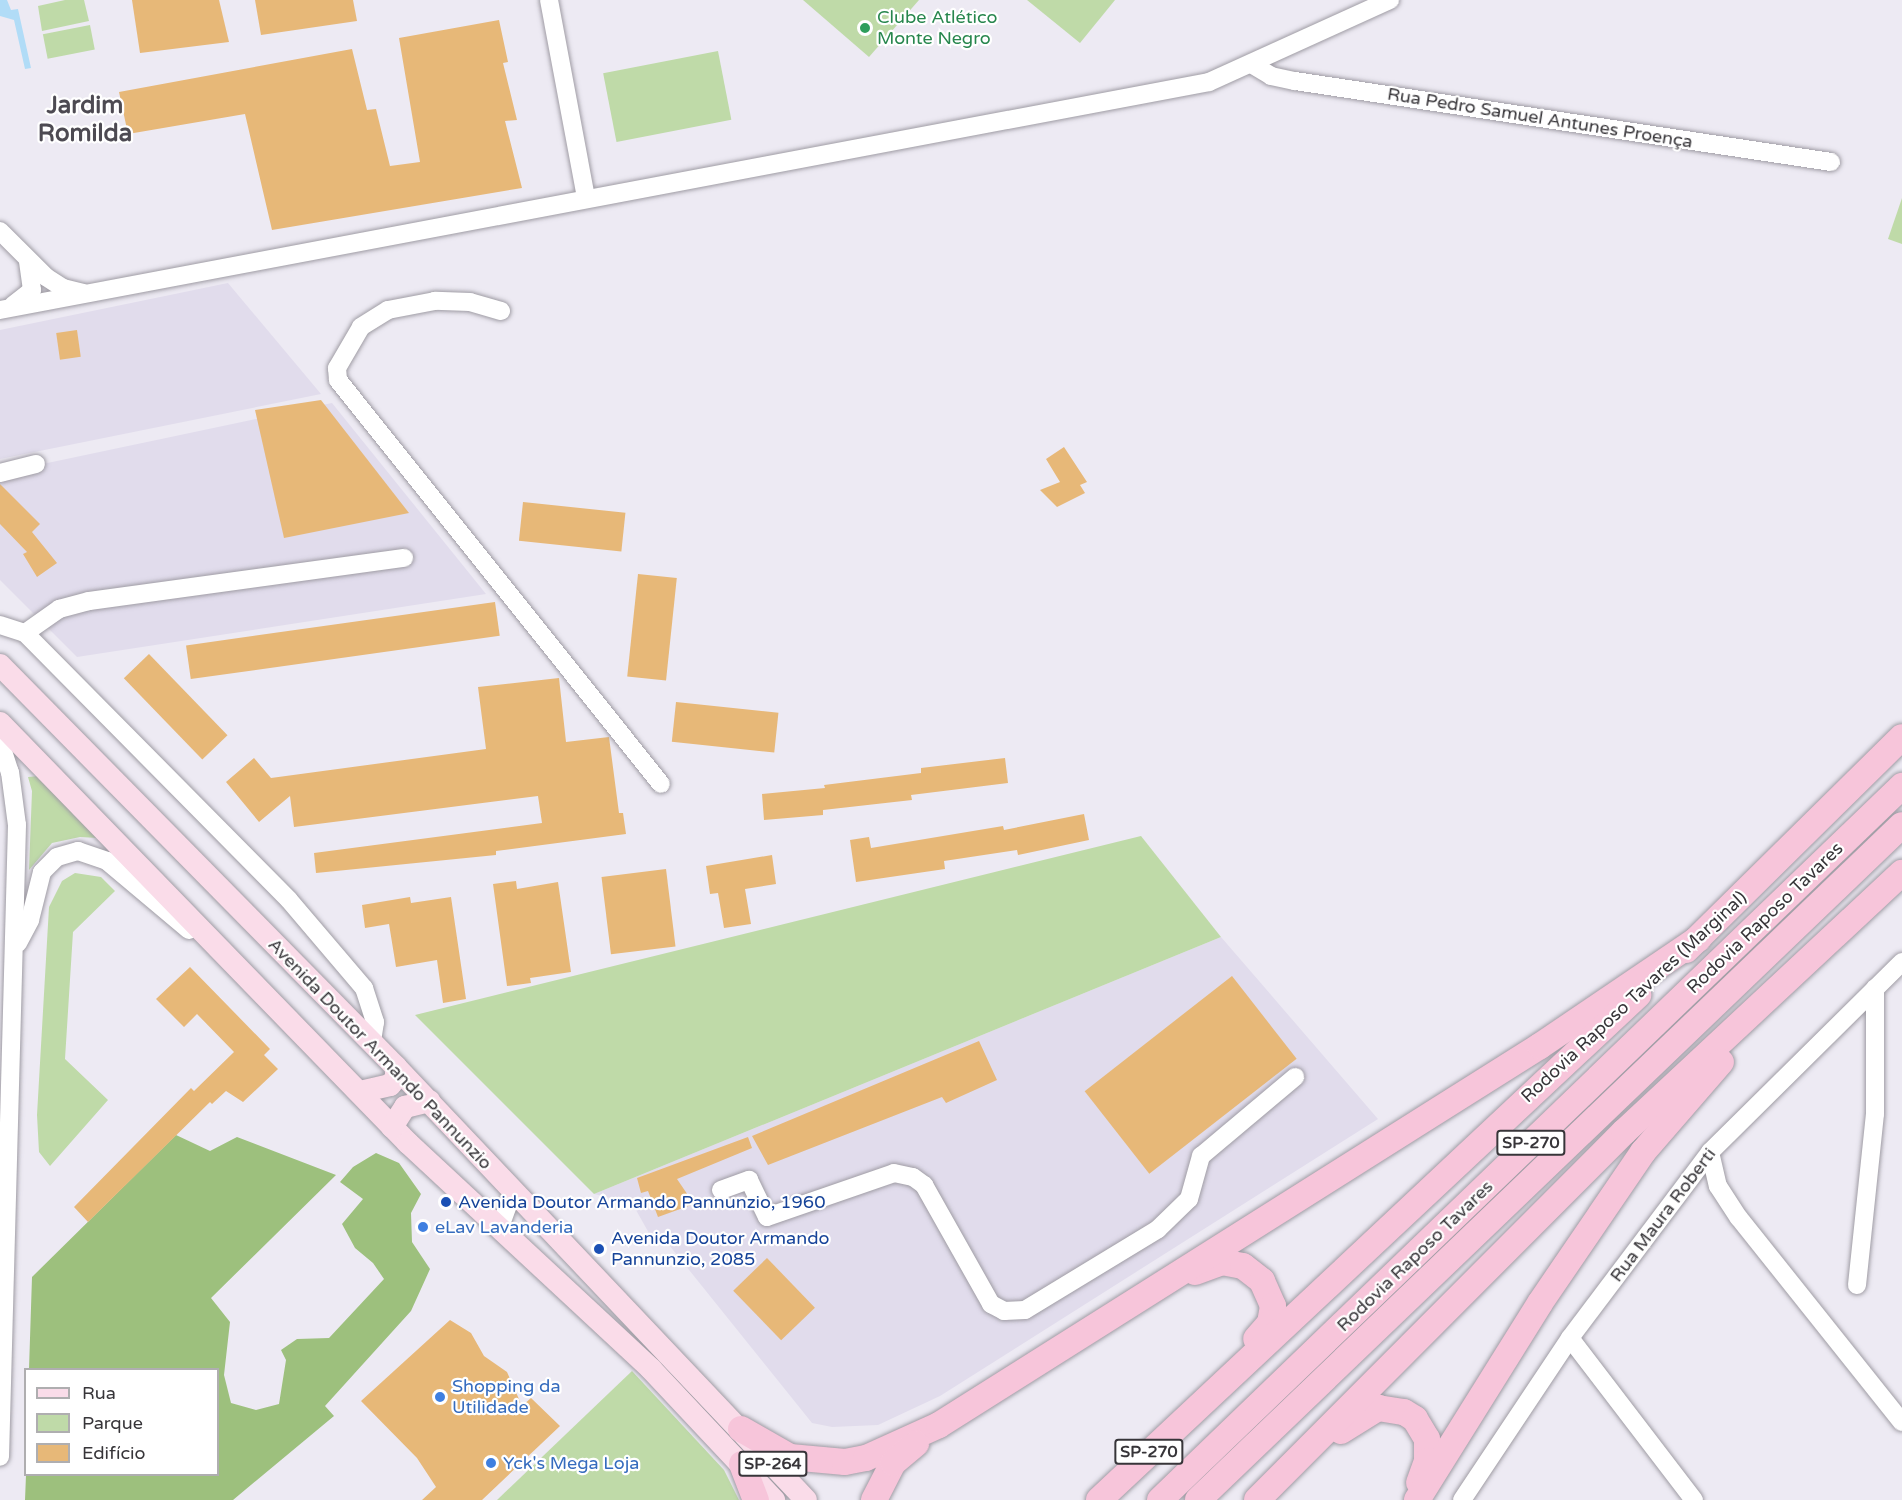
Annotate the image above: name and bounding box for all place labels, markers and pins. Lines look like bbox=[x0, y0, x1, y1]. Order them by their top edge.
place label: Clube Atlético Monte Negro bbox=[877, 7, 998, 50]
marker: Clube Atlético Monte Negro bbox=[858, 21, 872, 35]
place label: Avenida Doutor Armando Pannunzio, 1960 bbox=[458, 1191, 825, 1213]
marker: Avenida Doutor Armando Pannunzio, 1960 bbox=[439, 1195, 453, 1209]
place label: eLav Lavanderia bbox=[435, 1216, 573, 1238]
marker: eLav Lavanderia bbox=[416, 1220, 430, 1234]
place label: Avenida Doutor Armando Pannunzio, 2085 bbox=[611, 1228, 829, 1270]
marker: Avenida Doutor Armando Pannunzio, 2085 bbox=[592, 1242, 606, 1256]
place label: Shopping da Utilidade bbox=[452, 1376, 561, 1418]
marker: Shopping da Utilidade bbox=[433, 1390, 447, 1404]
place label: Yck's Mega Loja bbox=[503, 1452, 639, 1474]
marker: Yck's Mega Loja bbox=[484, 1456, 498, 1470]

